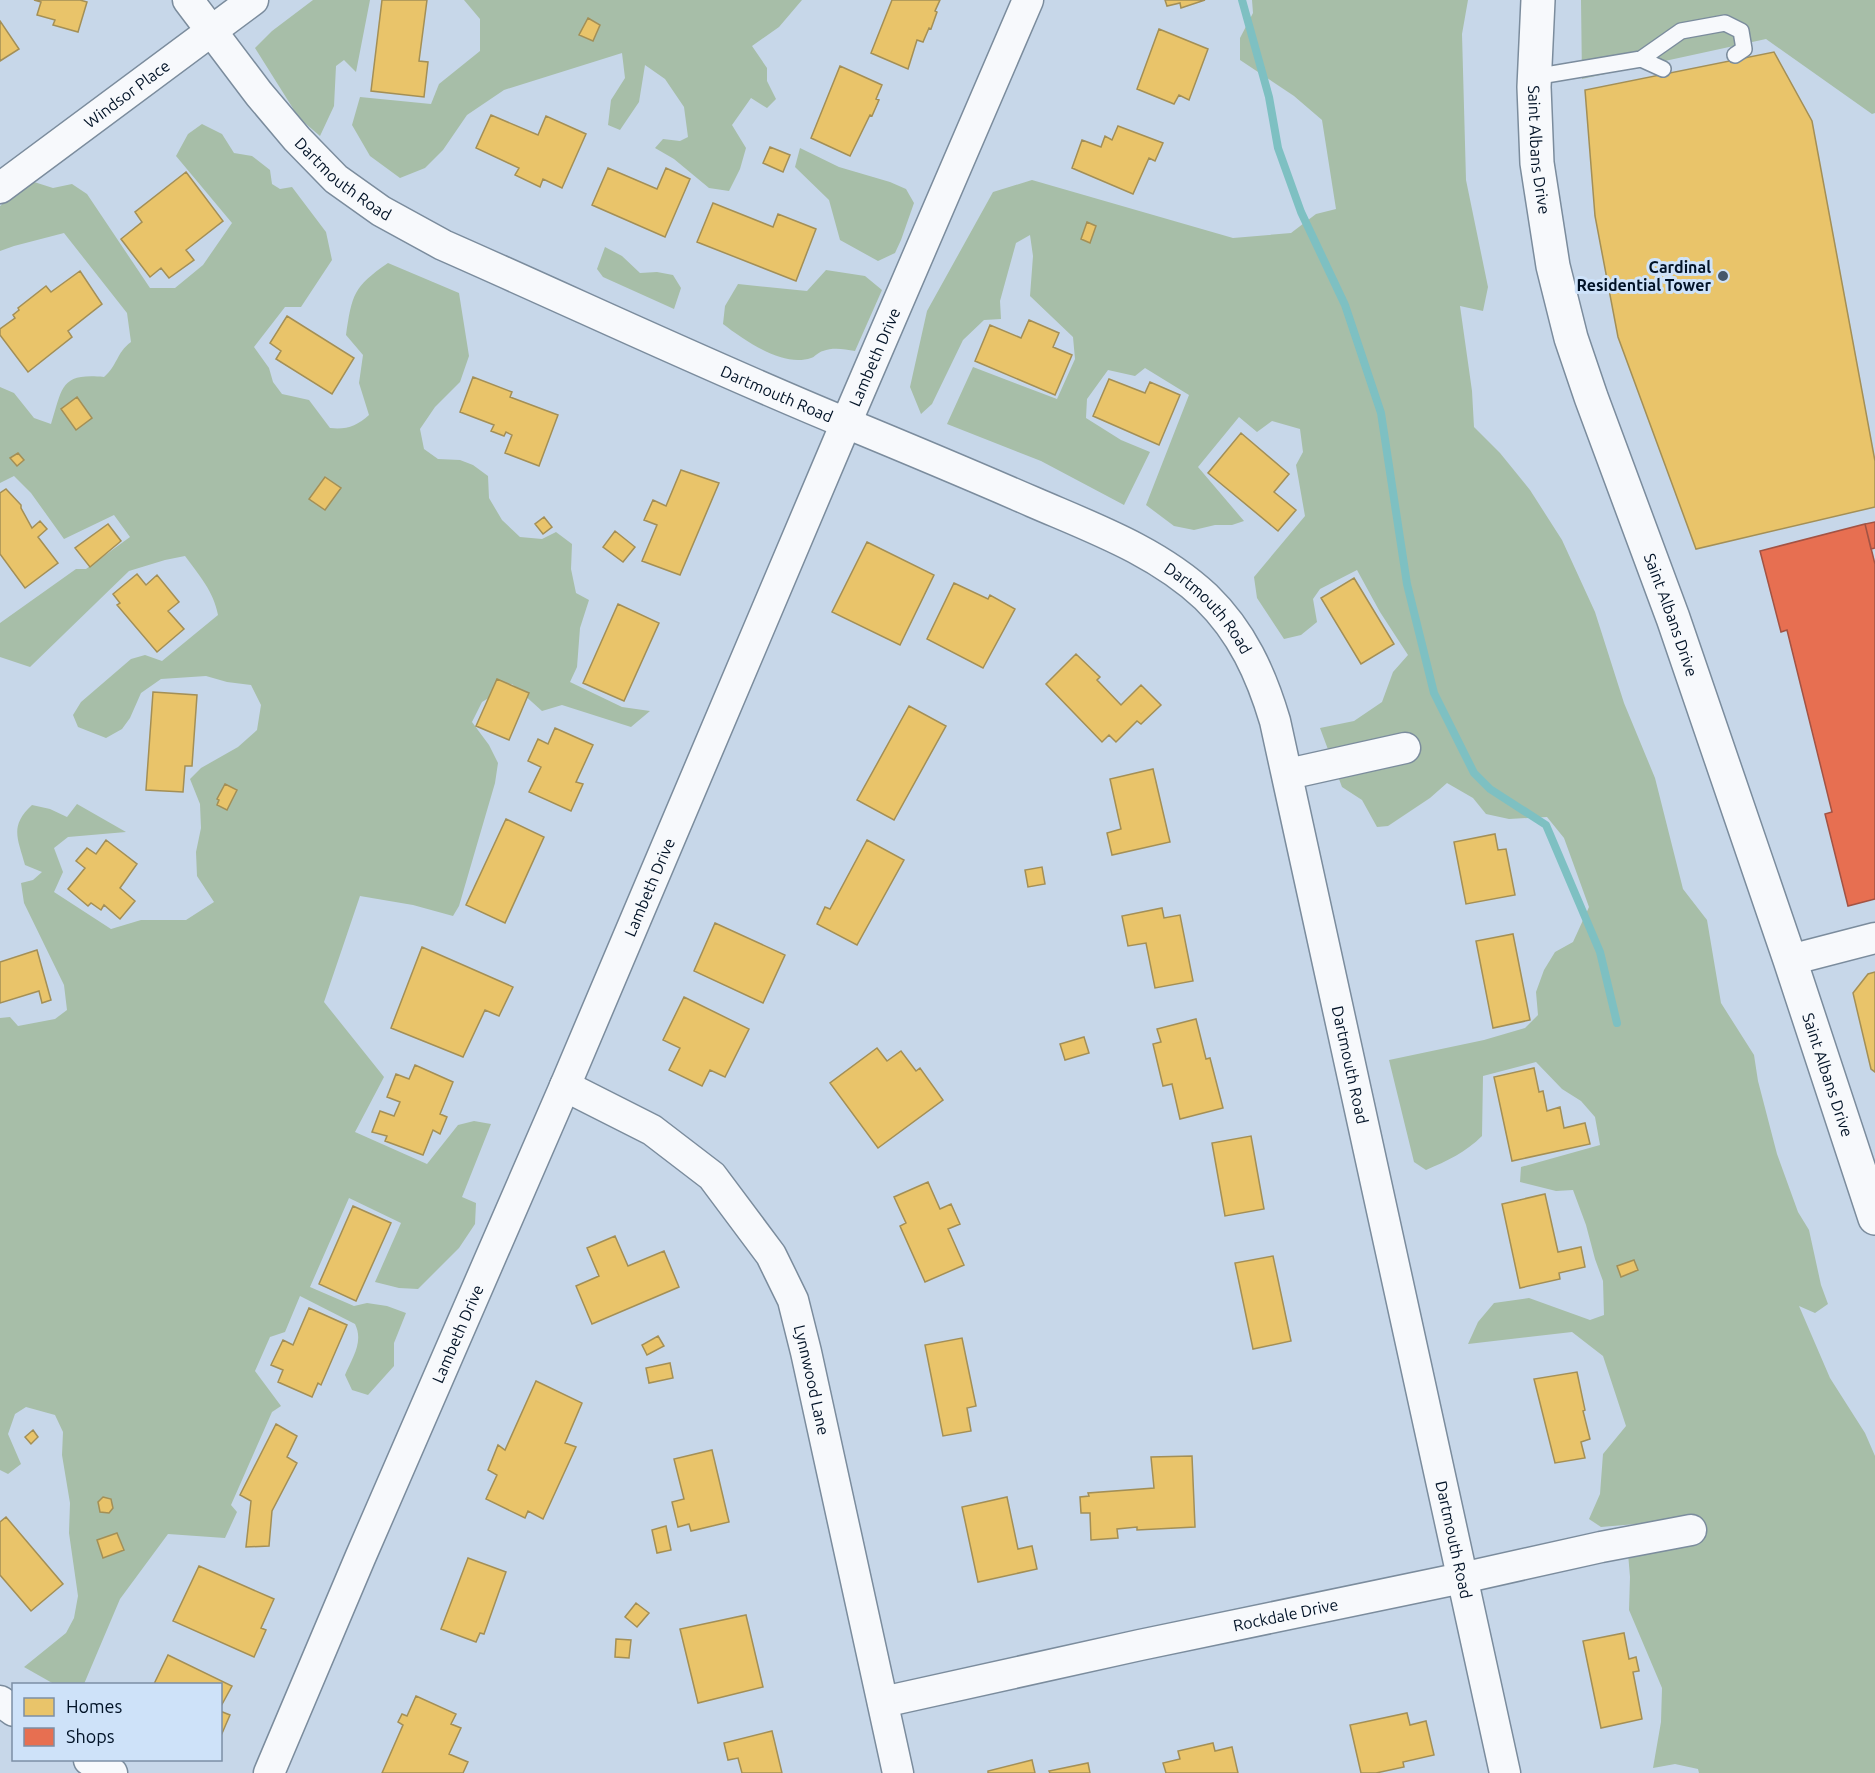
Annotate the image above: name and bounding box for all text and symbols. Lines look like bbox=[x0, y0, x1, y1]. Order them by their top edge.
street label: Windsor Place bbox=[81, 56, 173, 131]
street label: Saint Albans Drive bbox=[1525, 85, 1554, 215]
street label: Dartmouth Road bbox=[291, 134, 394, 224]
place label: Cardinal Residential Tower bbox=[1577, 258, 1711, 294]
marker: Cardinal Residential Tower bbox=[1716, 269, 1730, 283]
street label: Lambeth Drive bbox=[845, 305, 903, 409]
street label: Dartmouth Road bbox=[718, 362, 836, 426]
street label: Saint Albans Drive bbox=[1641, 551, 1701, 679]
street label: Dartmouth Road bbox=[1161, 558, 1256, 657]
street label: Lambeth Drive bbox=[620, 835, 678, 939]
street label: Dartmouth Road bbox=[1329, 1004, 1372, 1125]
street label: Saint Albans Drive bbox=[1799, 1011, 1857, 1139]
street label: Lambeth Drive bbox=[428, 1282, 487, 1386]
street label: Lynnwood Lane bbox=[791, 1323, 833, 1437]
street label: Dartmouth Road bbox=[1432, 1479, 1476, 1600]
street label: Rockdale Drive bbox=[1232, 1595, 1340, 1634]
legend bbox=[12, 1683, 222, 1761]
text: Homes bbox=[66, 1696, 123, 1716]
text: Shops bbox=[66, 1726, 115, 1746]

